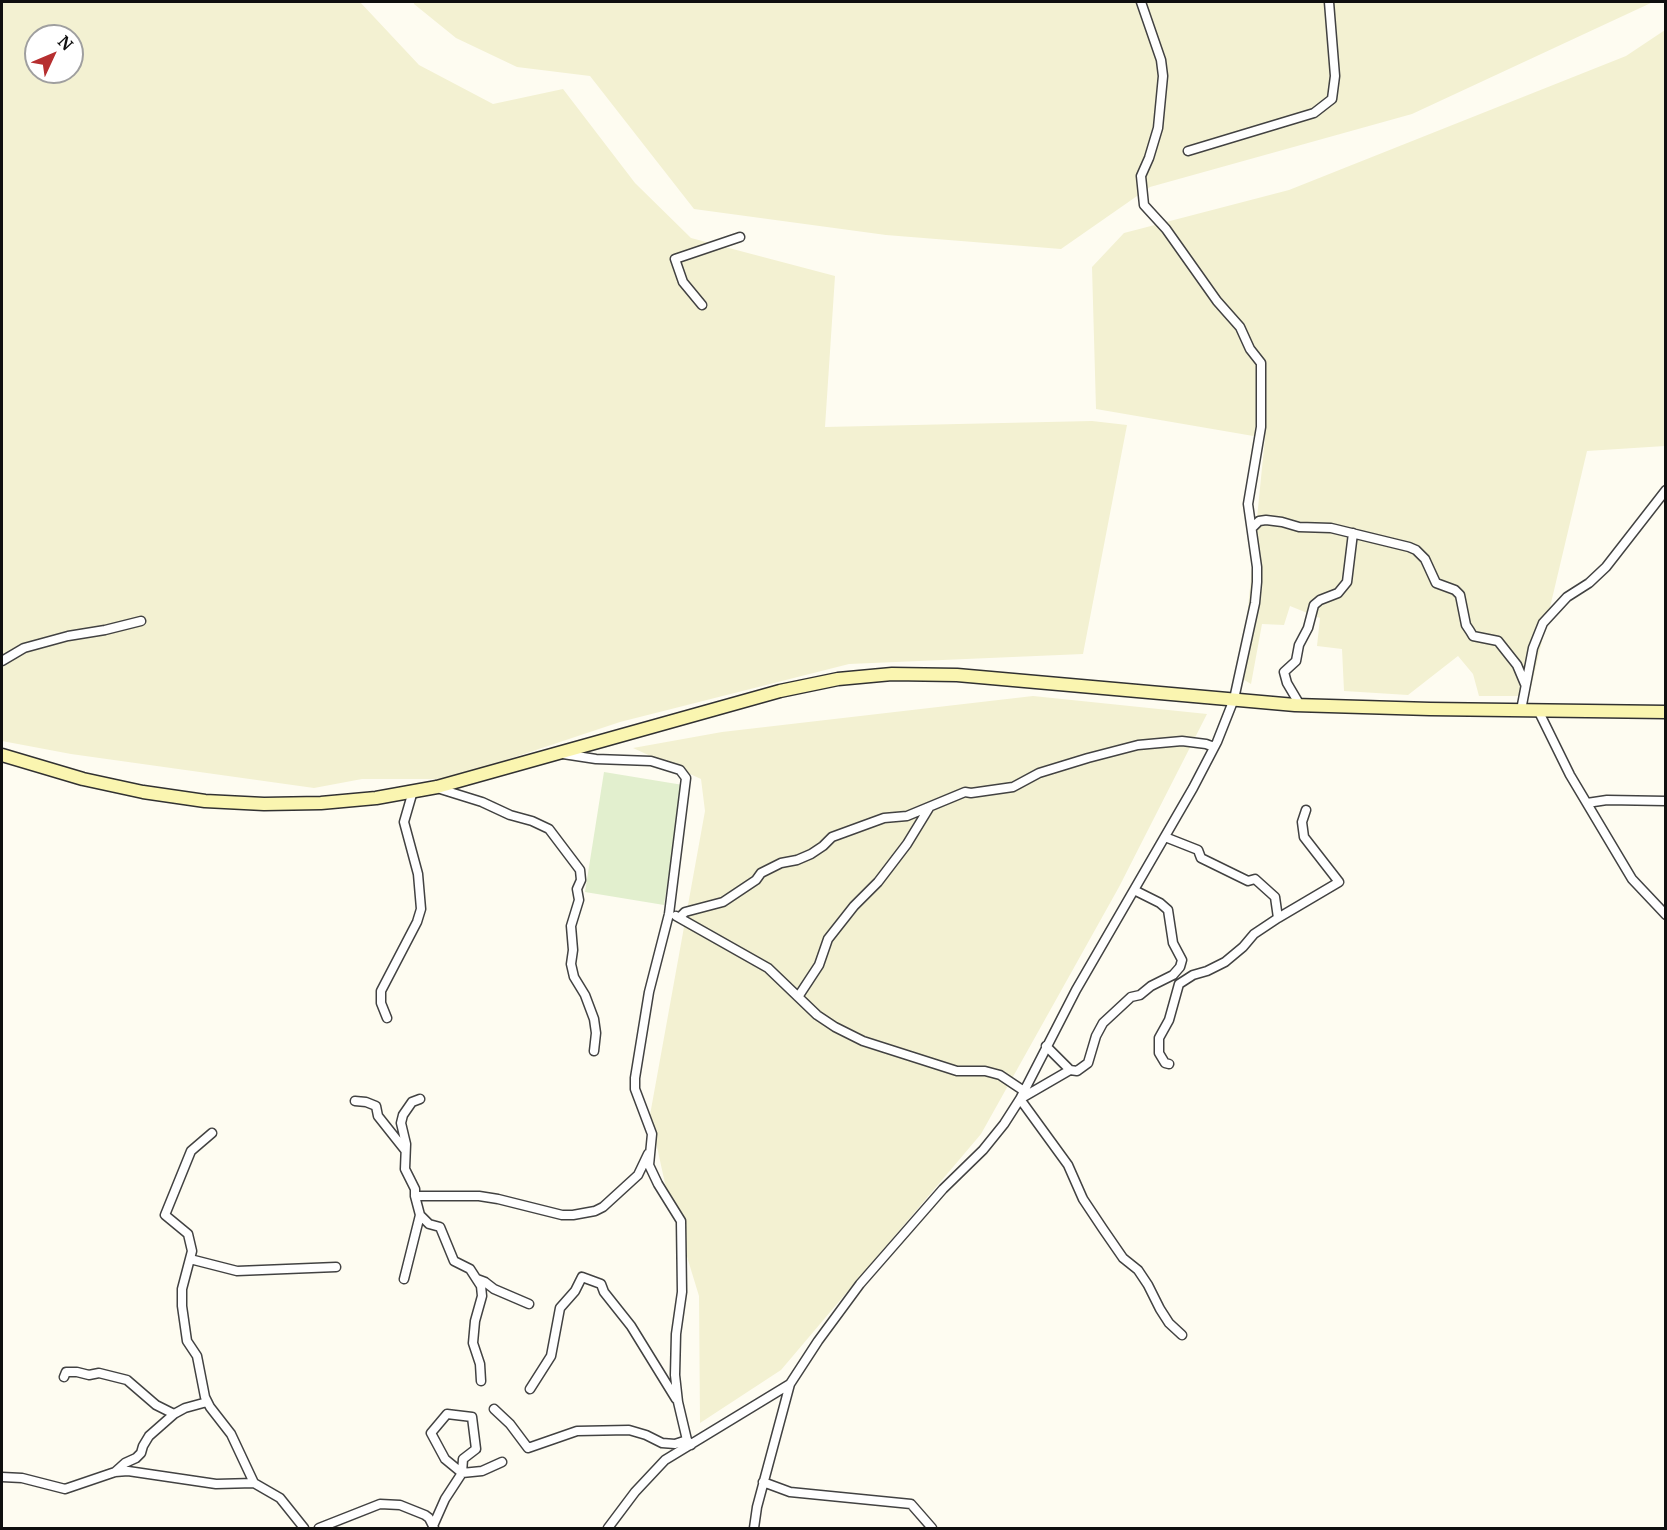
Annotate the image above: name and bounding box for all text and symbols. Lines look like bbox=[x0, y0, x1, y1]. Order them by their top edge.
north arrow bbox=[24, 24, 84, 84]
text: N bbox=[54, 31, 77, 54]

